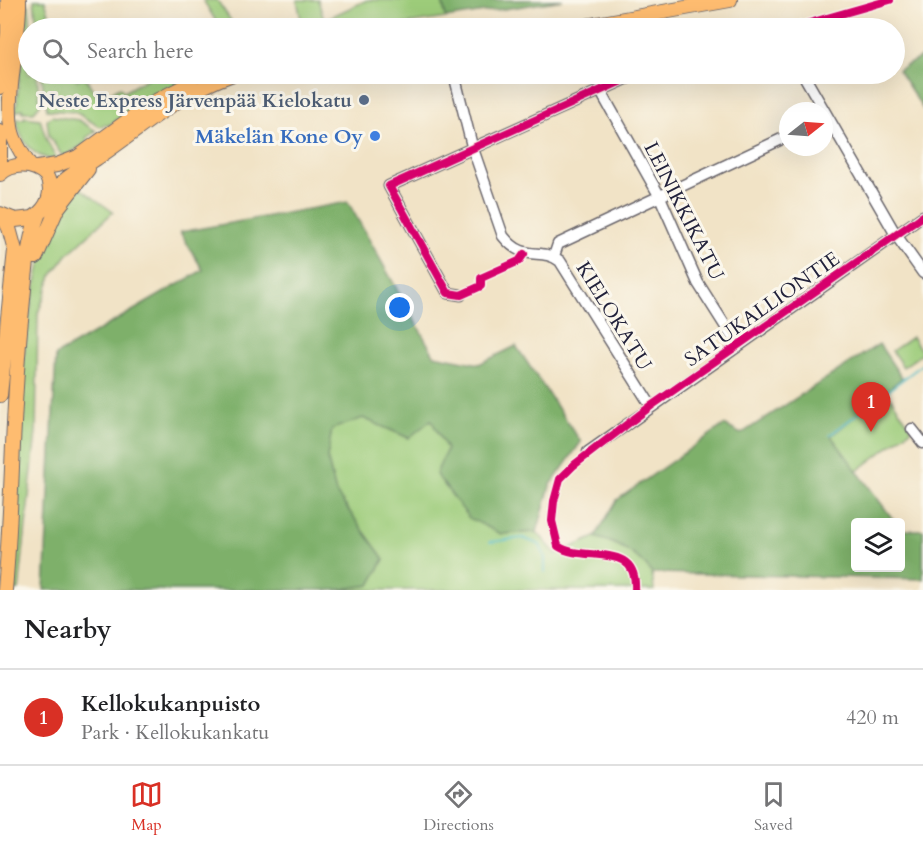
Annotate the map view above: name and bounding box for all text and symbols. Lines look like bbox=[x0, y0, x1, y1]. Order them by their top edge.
search box bbox=[18, 18, 905, 84]
icon: search bbox=[39, 35, 72, 68]
text: Search here bbox=[87, 36, 194, 66]
place label: Neste Express Järvenpää Kielokatu bbox=[38, 87, 352, 114]
marker: Neste Express Järvenpää Kielokatu bbox=[357, 93, 371, 107]
north arrow bbox=[779, 102, 833, 156]
place label: Mäkelän Kone Oy bbox=[195, 123, 364, 150]
marker: Mäkelän Kone Oy bbox=[368, 129, 382, 143]
street label: LEINIKKIKATU bbox=[638, 137, 731, 285]
street label: SATUKALLIONTIE bbox=[679, 245, 845, 373]
street label: KIELOKATU bbox=[570, 256, 659, 376]
your location bbox=[385, 293, 414, 322]
pin: 1 bbox=[852, 382, 890, 432]
map controls bbox=[851, 518, 905, 572]
button: layers bbox=[851, 518, 905, 572]
text: Nearby bbox=[24, 612, 112, 647]
text: Kellokukanpuisto bbox=[81, 689, 260, 719]
text: 1 bbox=[38, 704, 49, 731]
text: 420 m bbox=[846, 704, 899, 731]
text: Park · Kellokukankatu bbox=[81, 719, 269, 746]
tab: Map bbox=[130, 778, 163, 836]
tab: Directions bbox=[423, 778, 494, 836]
tab: Saved bbox=[754, 778, 793, 836]

